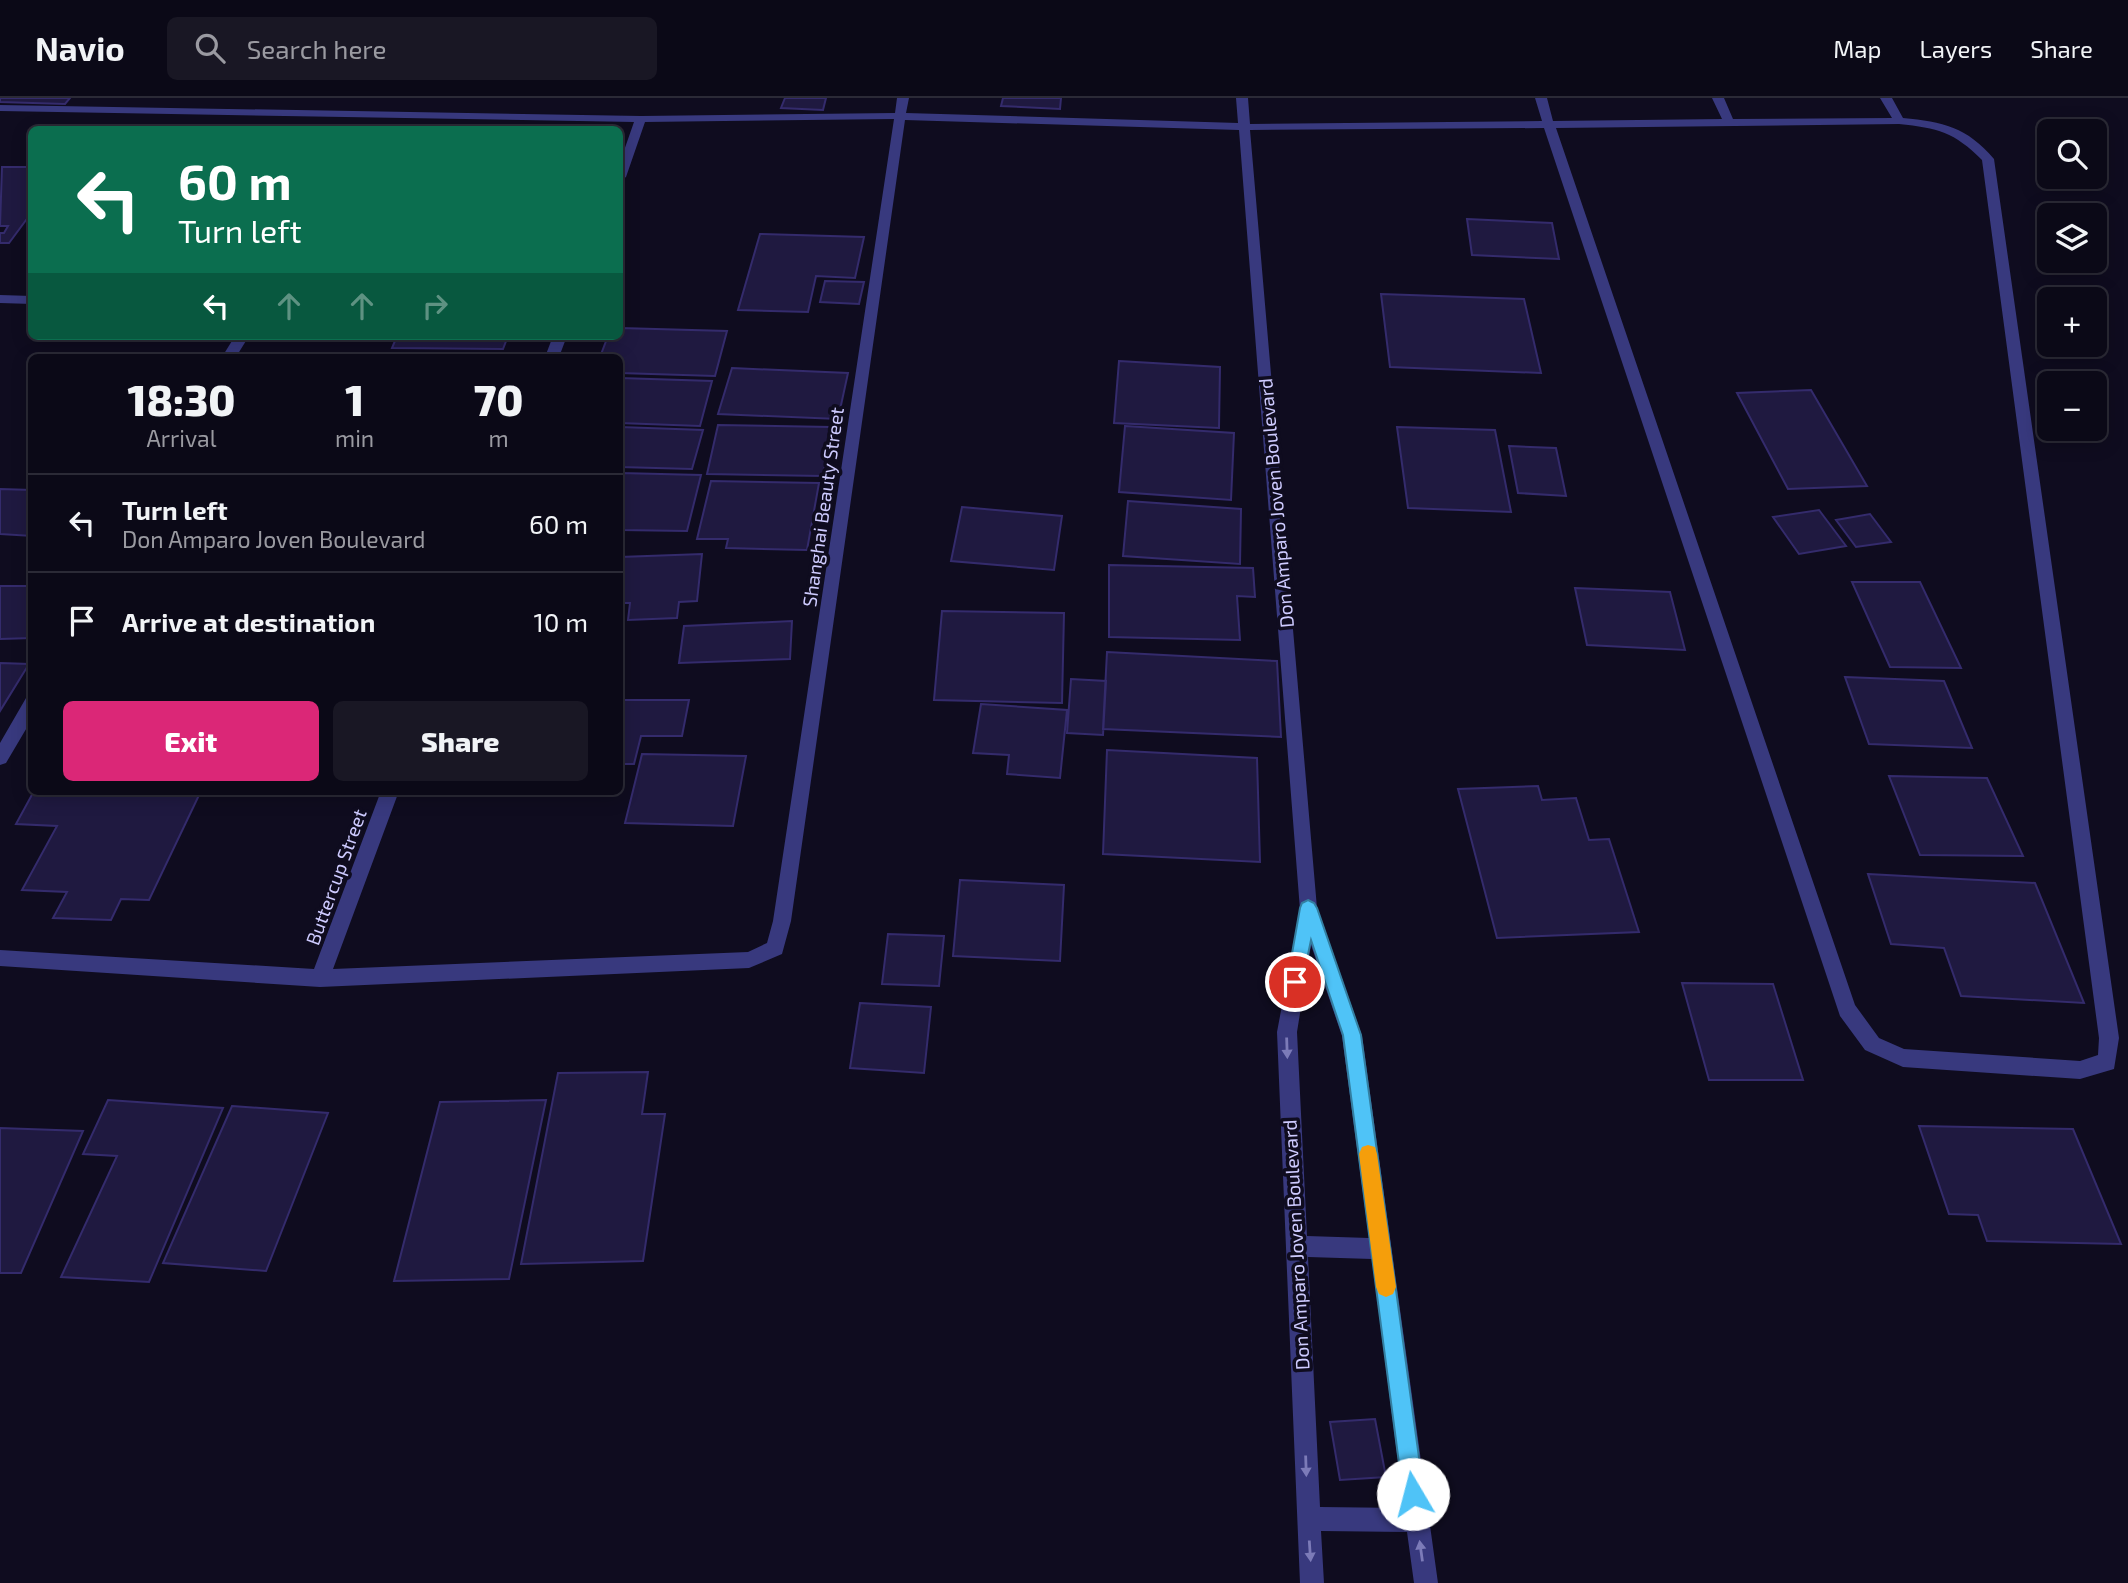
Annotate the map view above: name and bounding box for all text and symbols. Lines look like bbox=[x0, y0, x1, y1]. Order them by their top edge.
search box bbox=[167, 17, 657, 80]
text: Navio bbox=[35, 28, 125, 68]
icon: search bbox=[191, 29, 229, 67]
text: Search here bbox=[247, 33, 386, 64]
text: Map bbox=[1833, 34, 1881, 63]
text: Layers bbox=[1919, 34, 1992, 63]
text: Share bbox=[2030, 34, 2093, 63]
map controls bbox=[2037, 119, 2107, 441]
button: search bbox=[2037, 119, 2107, 189]
text: 60 m bbox=[178, 151, 292, 210]
icon: left bbox=[63, 154, 154, 245]
button: layers bbox=[2037, 203, 2107, 273]
text: Turn left bbox=[178, 211, 302, 249]
icon: left bbox=[197, 287, 235, 325]
icon: ahead bbox=[270, 287, 308, 325]
icon: ahead bbox=[343, 287, 381, 325]
icon: right bbox=[416, 287, 454, 325]
button: + bbox=[2037, 287, 2107, 357]
button: − bbox=[2037, 371, 2107, 441]
text: 18:30 bbox=[128, 374, 235, 424]
text: 1 bbox=[345, 374, 364, 424]
text: 70 bbox=[474, 374, 523, 424]
street label: Don Amparo Joven Boulevard bbox=[1253, 377, 1298, 629]
street label: Shanghai Beauty Street bbox=[797, 406, 848, 608]
text: Arrival bbox=[147, 424, 217, 452]
text: min bbox=[335, 424, 374, 452]
text: m bbox=[489, 424, 509, 452]
text: Turn left bbox=[122, 494, 228, 525]
icon: left bbox=[63, 504, 101, 542]
text: 60 m bbox=[529, 508, 588, 539]
text: Don Amparo Joven Boulevard bbox=[122, 525, 425, 553]
icon: arrive bbox=[63, 602, 101, 640]
text: Arrive at destination bbox=[122, 606, 375, 637]
text: 10 m bbox=[533, 606, 588, 637]
button: Exit bbox=[63, 701, 319, 781]
button: Share bbox=[333, 701, 588, 781]
street label: Buttercup Street bbox=[300, 806, 371, 948]
pin bbox=[1265, 952, 1325, 1012]
icon: arrive bbox=[1276, 963, 1314, 1001]
one-way arrow bbox=[1282, 1037, 1293, 1059]
street label: Don Amparo Joven Boulevard bbox=[1277, 1119, 1314, 1371]
one-way arrow bbox=[1300, 1456, 1311, 1478]
position arrow bbox=[1376, 1457, 1450, 1531]
one-way arrow bbox=[1305, 1540, 1316, 1562]
one-way arrow bbox=[1415, 1540, 1426, 1562]

